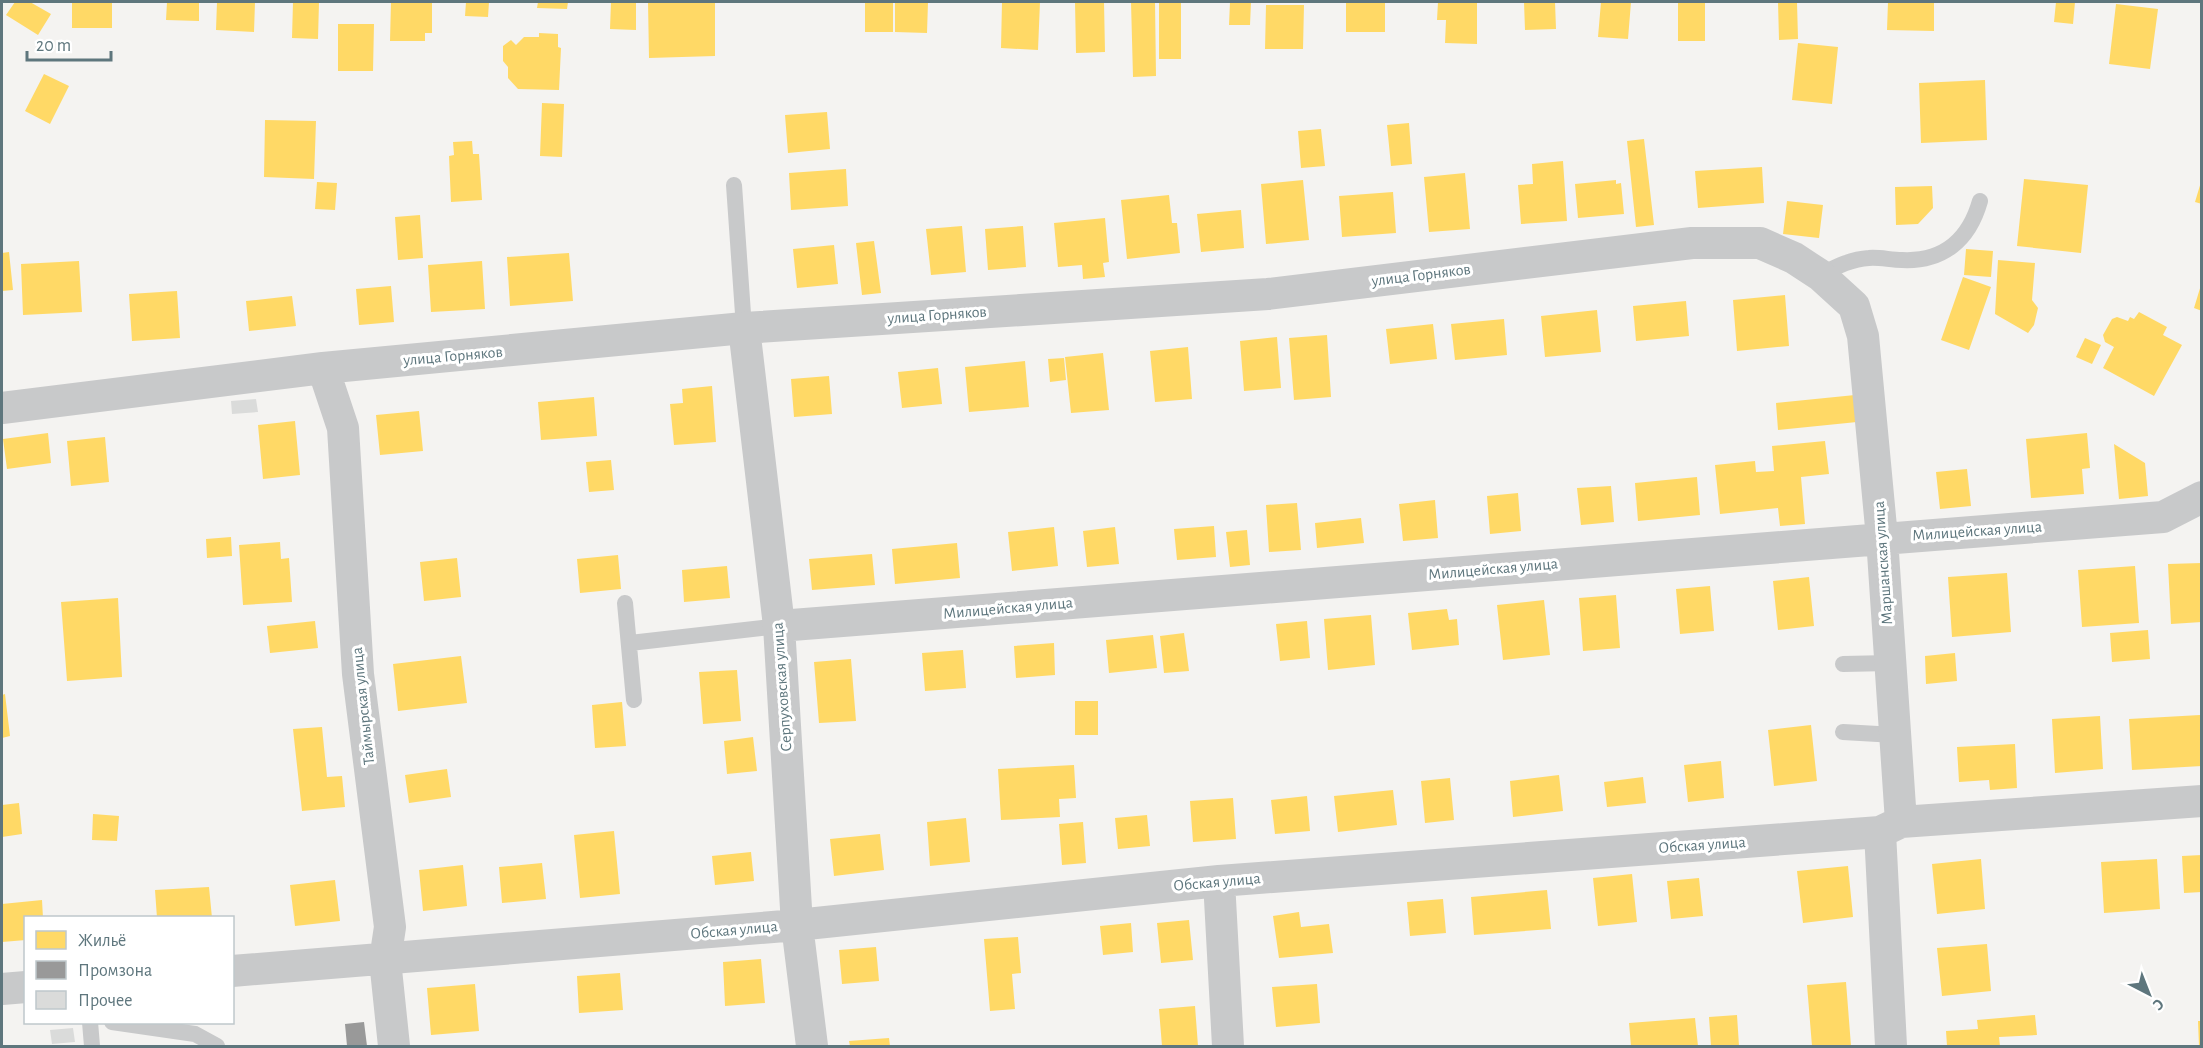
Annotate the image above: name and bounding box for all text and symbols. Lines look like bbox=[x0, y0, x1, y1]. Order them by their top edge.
scale bar bbox=[27, 24, 111, 62]
text: 20 m bbox=[36, 37, 71, 55]
street label: улица Горняков bbox=[1370, 261, 1472, 290]
street label: улица Горняков bbox=[886, 304, 987, 328]
street label: улица Горняков bbox=[402, 344, 503, 369]
street label: Маршанская улица bbox=[1871, 501, 1896, 625]
street label: Милицейская улица bbox=[1911, 518, 2043, 545]
street label: Милицейская улица bbox=[1427, 555, 1559, 584]
street label: Милицейская улица bbox=[942, 594, 1074, 623]
street label: Серпуховская улица bbox=[770, 622, 795, 752]
street label: Таймырская улица bbox=[349, 646, 378, 766]
street label: Обская улица bbox=[1658, 834, 1746, 857]
street label: Обская улица bbox=[1173, 870, 1261, 895]
legend bbox=[24, 916, 234, 1024]
street label: Обская улица bbox=[690, 918, 778, 943]
text: Жильё bbox=[78, 932, 126, 950]
text: Промзона bbox=[78, 962, 152, 980]
north arrow bbox=[2119, 964, 2179, 1024]
text: Прочее bbox=[78, 992, 133, 1010]
text: С bbox=[2150, 995, 2167, 1013]

